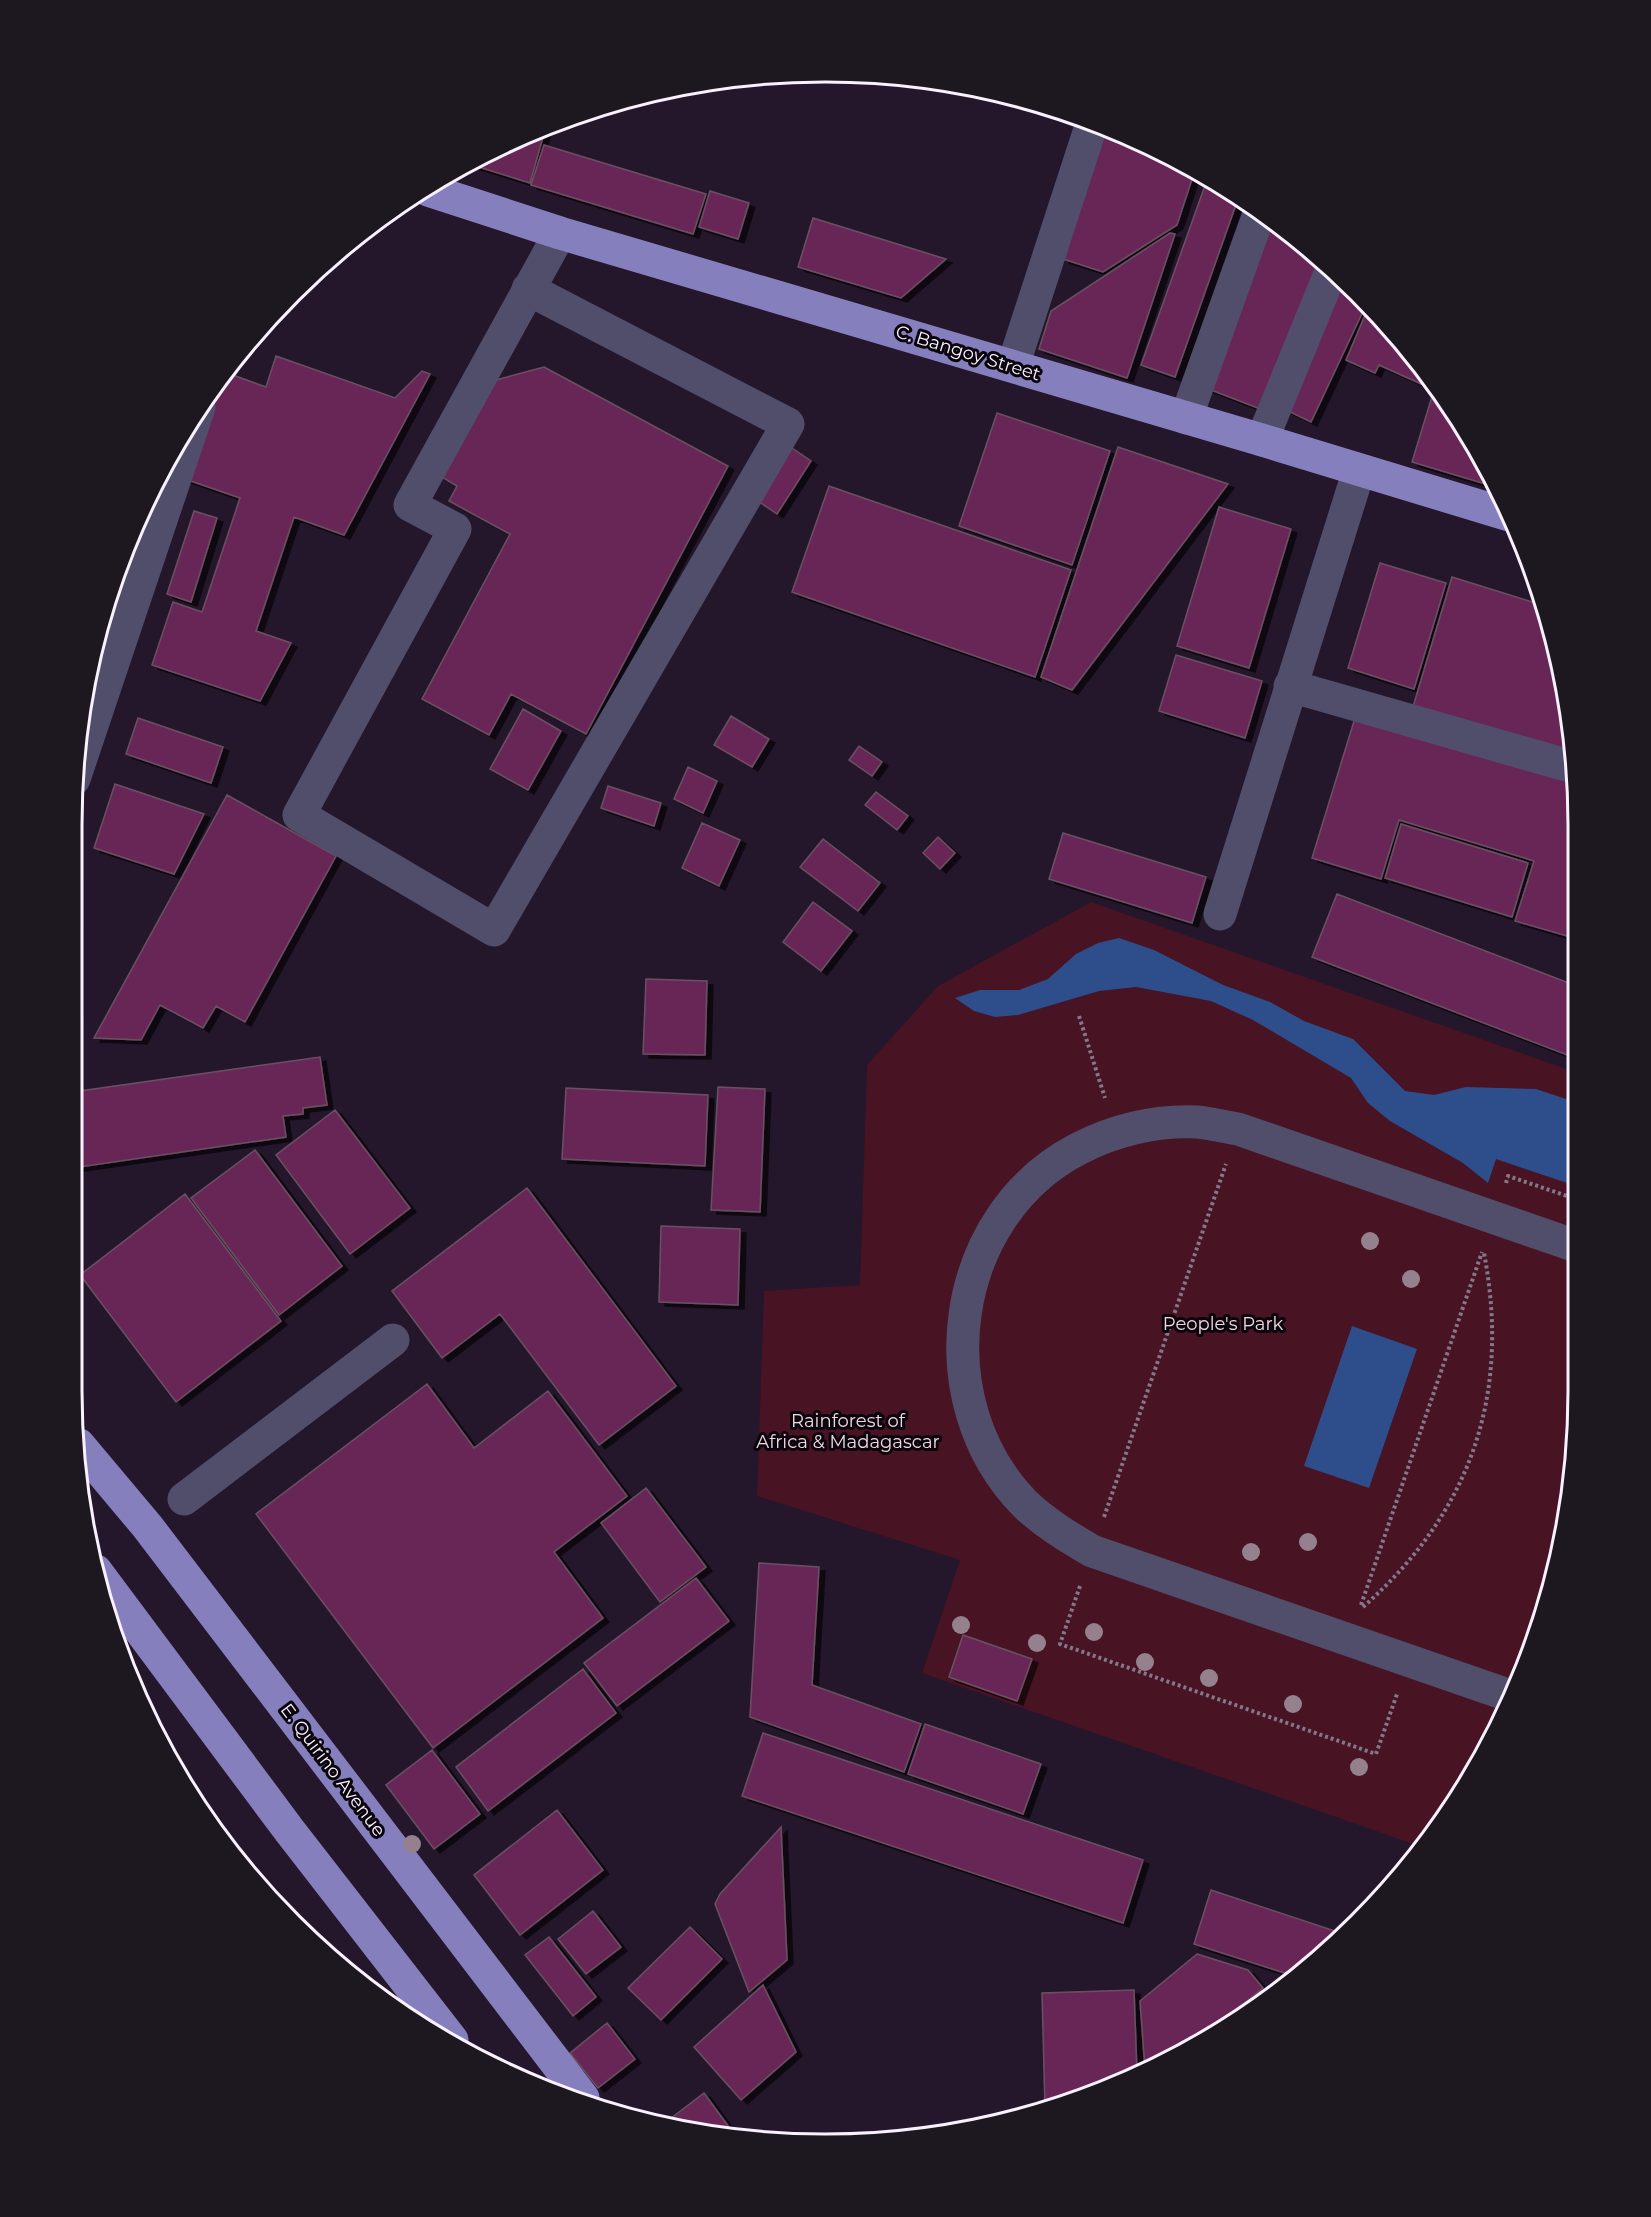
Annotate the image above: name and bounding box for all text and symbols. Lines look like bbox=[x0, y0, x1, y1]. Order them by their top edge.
street label: C. Bangoy Street bbox=[893, 321, 1043, 385]
park label: People's Park bbox=[1163, 1313, 1284, 1335]
park label: Rainforest of Africa & Madagascar bbox=[756, 1410, 940, 1453]
street label: E. Quirino Avenue bbox=[276, 1699, 390, 1841]

